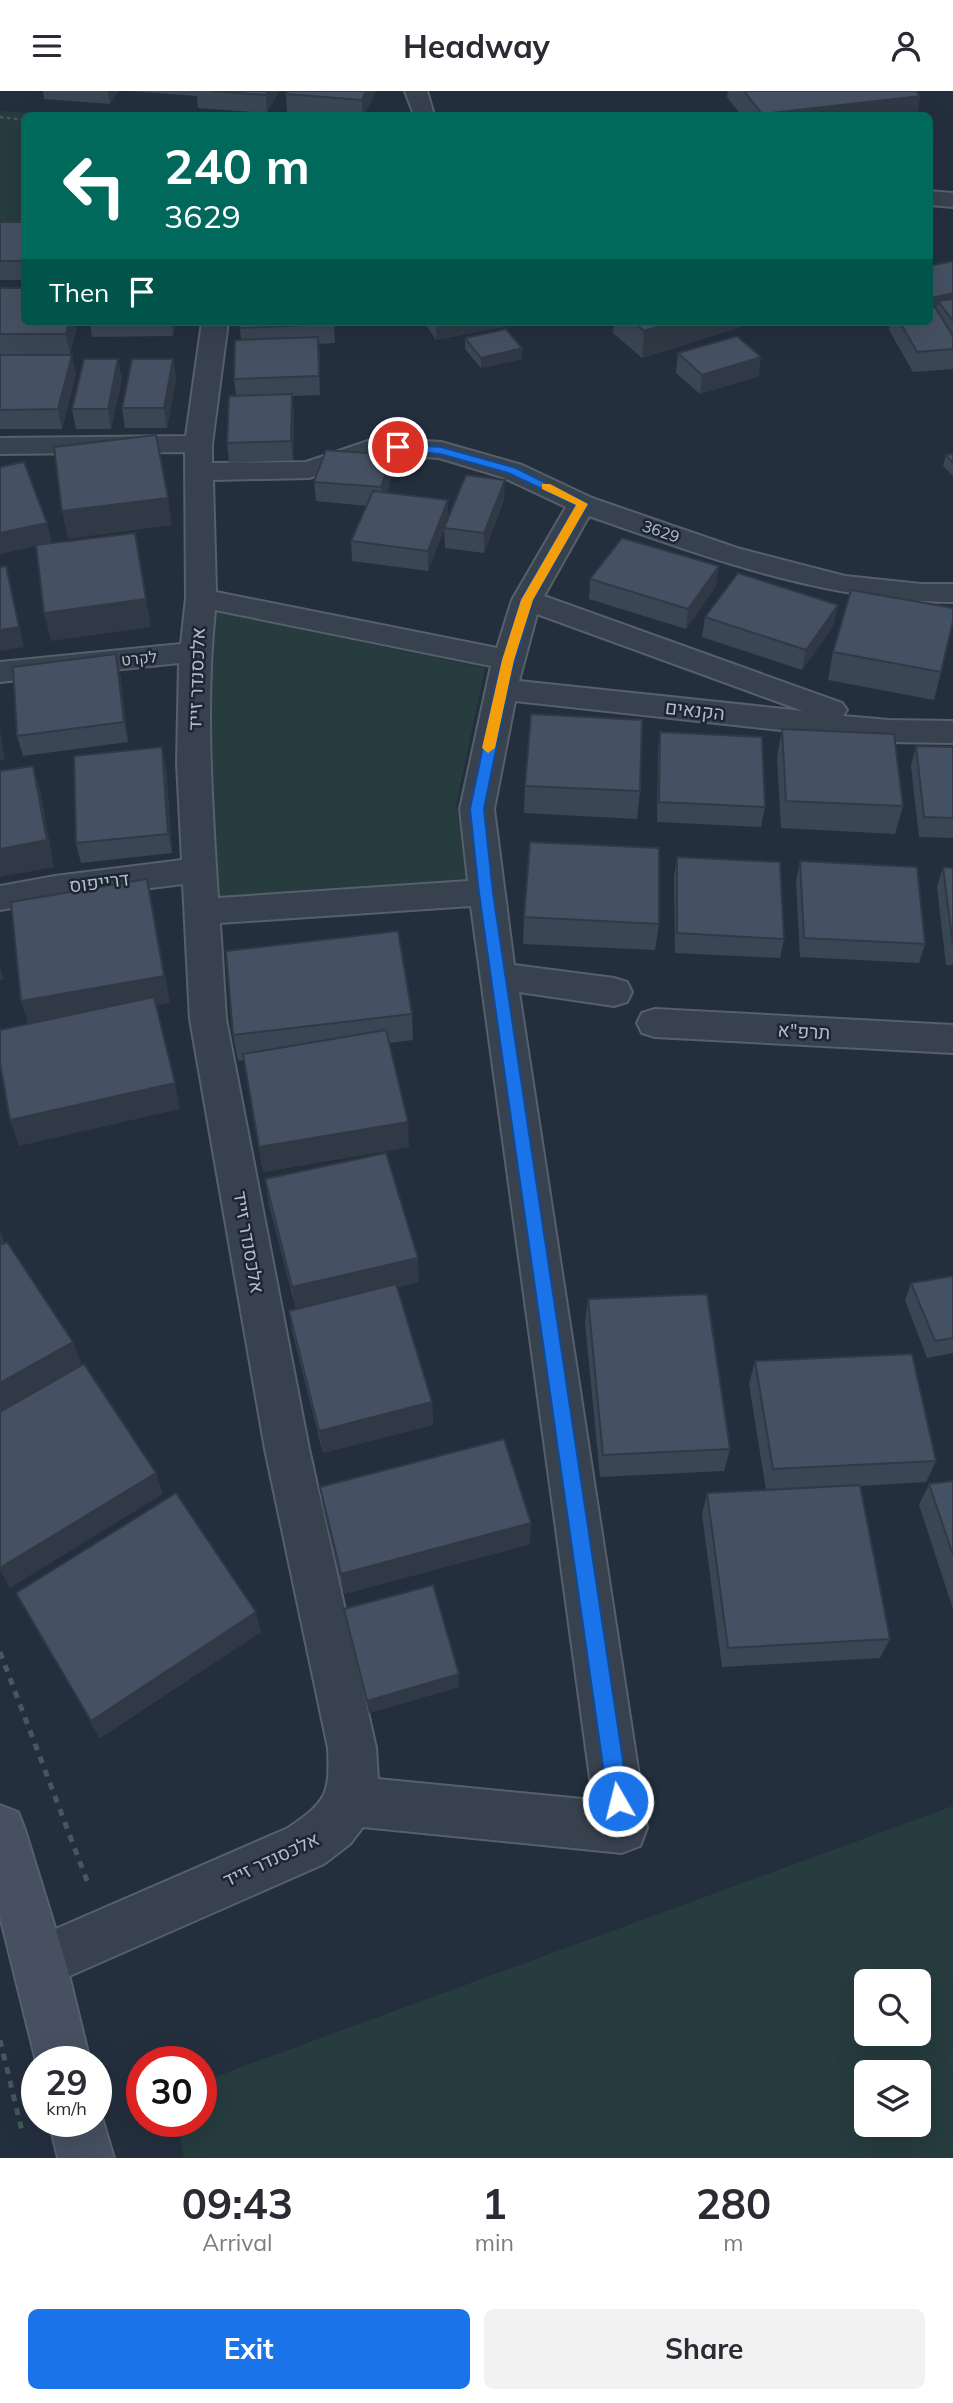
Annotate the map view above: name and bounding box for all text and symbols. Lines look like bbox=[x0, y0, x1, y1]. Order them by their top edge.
text: Headway bbox=[403, 26, 550, 66]
icon: menu bbox=[28, 27, 66, 65]
icon: person bbox=[887, 27, 925, 65]
text: 240 m bbox=[164, 135, 310, 196]
icon: left bbox=[49, 140, 140, 231]
text: 3629 bbox=[164, 196, 241, 236]
icon: arrive bbox=[123, 273, 161, 311]
text: Then bbox=[49, 276, 109, 309]
pin bbox=[368, 417, 428, 477]
icon: arrive bbox=[379, 428, 417, 466]
street label: 3629 bbox=[640, 515, 682, 547]
street label: אלכסנדר זייד bbox=[182, 627, 210, 731]
street label: לקרט bbox=[120, 646, 158, 670]
street label: הקנאים bbox=[664, 695, 726, 725]
street label: דרייפוס bbox=[68, 866, 130, 898]
street label: תרפ"א bbox=[777, 1018, 831, 1044]
street label: אלכסנדר זייד bbox=[228, 1189, 270, 1295]
position arrow bbox=[581, 1764, 655, 1838]
street label: אלכסנדר זייד bbox=[219, 1826, 323, 1892]
map controls bbox=[854, 1969, 931, 2137]
button: search bbox=[854, 1969, 931, 2046]
speed limit sign: 30 bbox=[126, 2046, 217, 2137]
text: 29 bbox=[45, 2060, 88, 2104]
button: layers bbox=[854, 2060, 931, 2137]
text: km/h bbox=[46, 2097, 87, 2120]
text: 09:43 bbox=[182, 2177, 293, 2230]
text: 1 bbox=[482, 2177, 507, 2230]
text: 280 bbox=[696, 2177, 771, 2230]
text: Arrival bbox=[202, 2228, 273, 2257]
text: min bbox=[475, 2228, 514, 2257]
text: m bbox=[723, 2228, 744, 2257]
button: Exit bbox=[28, 2309, 470, 2389]
button: Share bbox=[484, 2309, 925, 2389]

